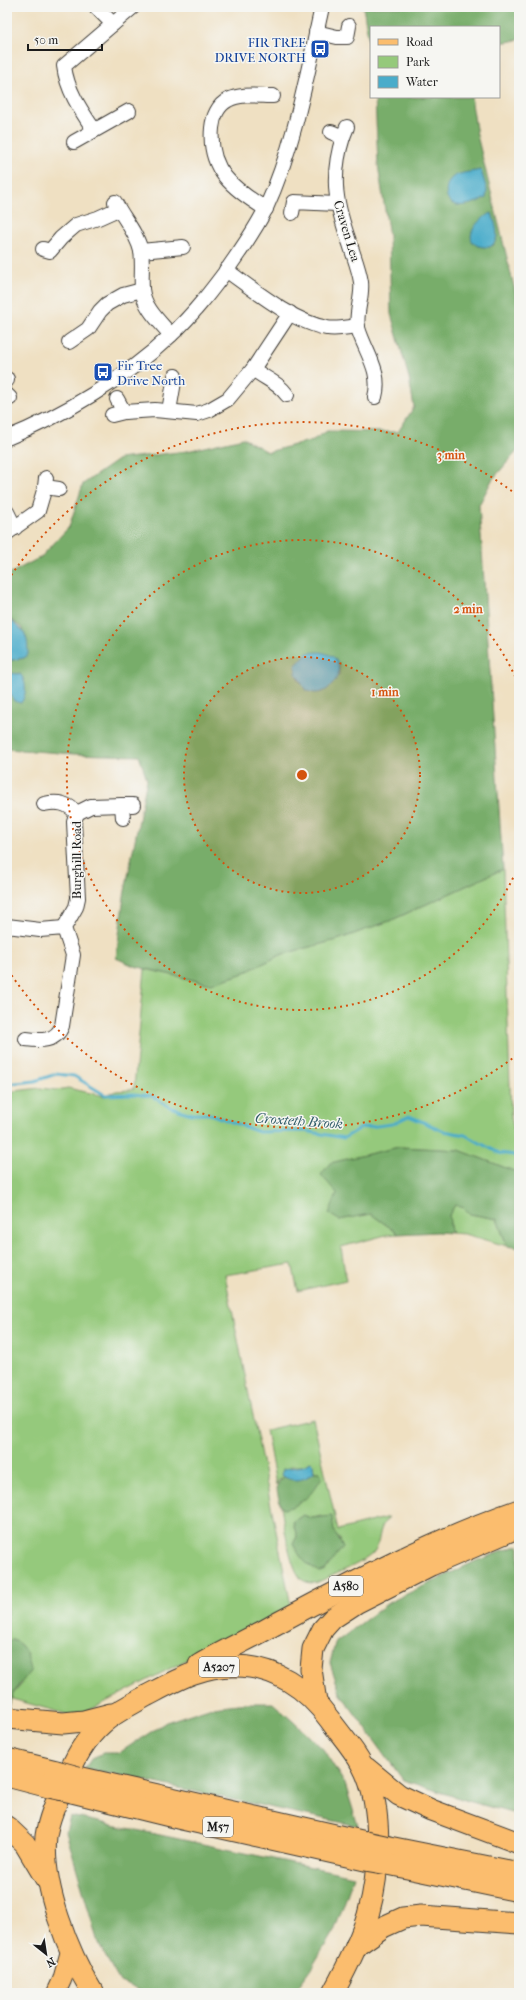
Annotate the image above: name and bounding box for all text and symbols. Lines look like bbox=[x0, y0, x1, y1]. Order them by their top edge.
scale bar bbox=[28, 26, 102, 52]
legend bbox=[370, 26, 500, 98]
text: 50 m bbox=[34, 33, 58, 47]
place label: FIR TREE DRIVE NORTH bbox=[215, 35, 306, 65]
text: Road bbox=[406, 35, 433, 49]
bus stop icon: FIR TREE DRIVE NORTH bbox=[309, 38, 331, 60]
text: Park bbox=[406, 55, 431, 69]
text: Water bbox=[405, 75, 439, 89]
street label: Craven Lea bbox=[331, 199, 364, 264]
place label: Fir Tree Drive North bbox=[117, 358, 186, 388]
bus stop icon: Fir Tree Drive North bbox=[92, 361, 114, 383]
text: 3 min bbox=[437, 448, 466, 463]
text: 2 min bbox=[453, 602, 484, 616]
text: 1 min bbox=[371, 685, 400, 699]
centre of rings bbox=[295, 768, 309, 782]
street label: Burghill Road bbox=[69, 820, 84, 899]
water label: Croxteth Brook bbox=[255, 1109, 343, 1133]
road number: A580 bbox=[329, 1576, 363, 1596]
road number: A5207 bbox=[199, 1657, 239, 1677]
road number: M57 bbox=[203, 1817, 233, 1837]
north arrow bbox=[26, 1934, 66, 1974]
text: N bbox=[43, 1955, 58, 1970]

